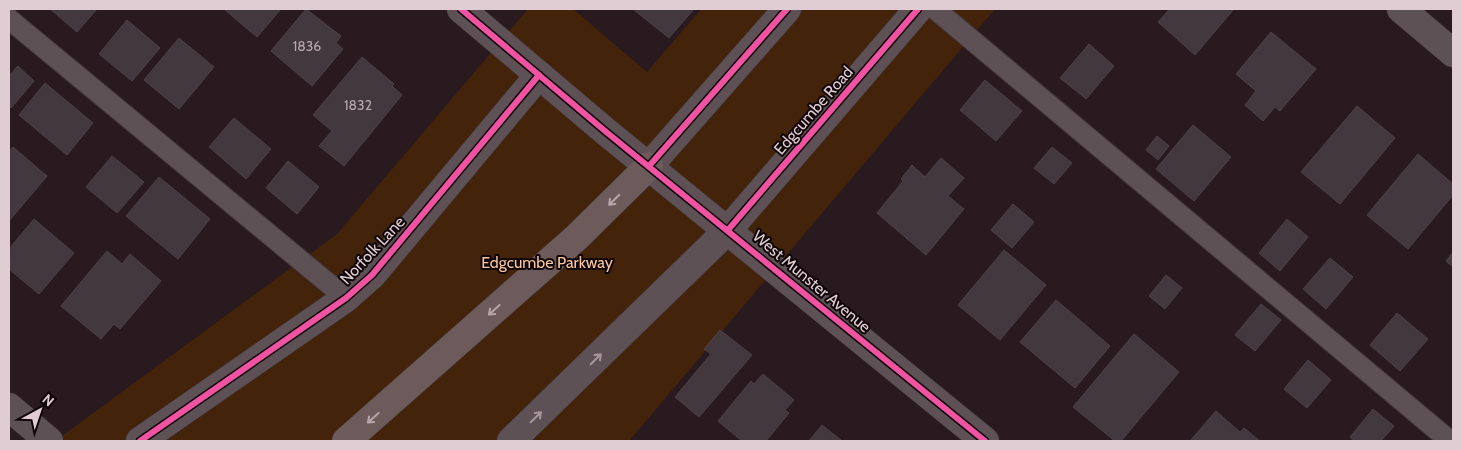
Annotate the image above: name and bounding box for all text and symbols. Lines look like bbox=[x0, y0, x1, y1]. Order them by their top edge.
house number: 1836 bbox=[293, 37, 321, 55]
street label: Edgcumbe Road bbox=[770, 62, 857, 158]
house number: 1832 bbox=[344, 96, 372, 114]
one-way arrow bbox=[608, 194, 620, 206]
street label: Norfolk Lane bbox=[336, 212, 409, 288]
street label: West Munster Avenue bbox=[749, 227, 874, 336]
park label: Edgcumbe Parkway bbox=[481, 253, 613, 272]
one-way arrow bbox=[488, 304, 501, 315]
one-way arrow bbox=[590, 353, 603, 365]
north arrow bbox=[15, 385, 65, 435]
text: N bbox=[39, 390, 58, 410]
one-way arrow bbox=[530, 411, 542, 423]
one-way arrow bbox=[366, 412, 379, 424]

